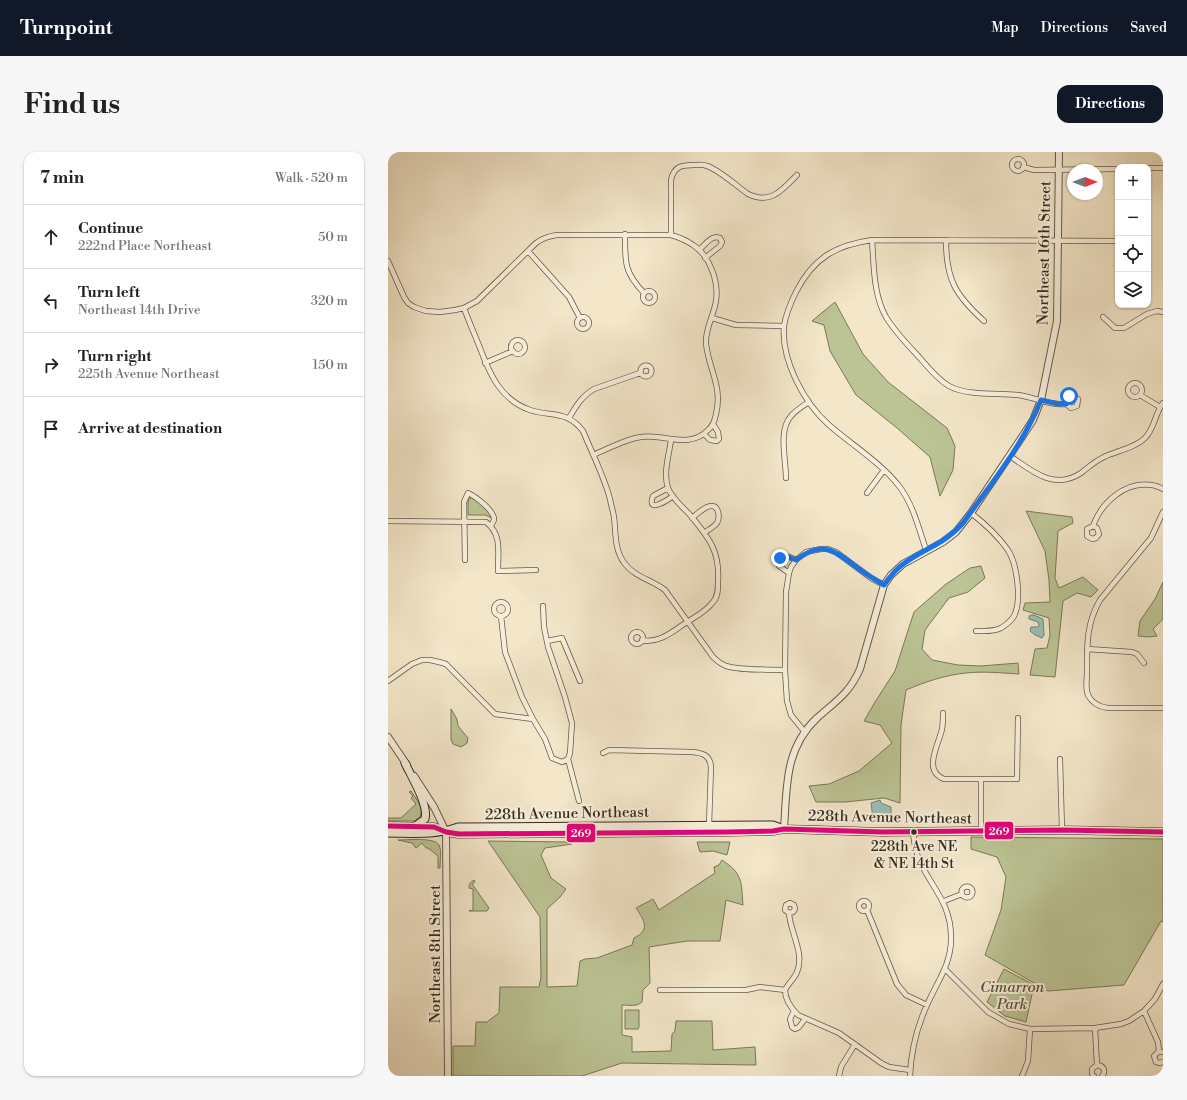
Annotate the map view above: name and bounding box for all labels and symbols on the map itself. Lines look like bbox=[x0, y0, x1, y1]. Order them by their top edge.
north arrow bbox=[1067, 164, 1103, 200]
street label: Northeast 16th Street bbox=[1034, 180, 1055, 325]
route start bbox=[1060, 387, 1078, 405]
route end bbox=[771, 549, 789, 567]
street label: 228th Avenue Northeast bbox=[485, 803, 650, 824]
street label: 228th Avenue Northeast bbox=[808, 807, 973, 828]
line badge: 269 bbox=[984, 821, 1014, 840]
line badge: 269 bbox=[566, 823, 596, 843]
text: 269 bbox=[989, 825, 1009, 839]
text: 269 bbox=[571, 827, 591, 841]
marker: 228th Ave NE & NE 14th St bbox=[909, 827, 919, 837]
place label: 228th Ave NE & NE 14th St bbox=[871, 838, 957, 873]
street label: Northeast 8th Street bbox=[426, 884, 445, 1023]
park label: Cimarron Park bbox=[980, 978, 1045, 1014]

